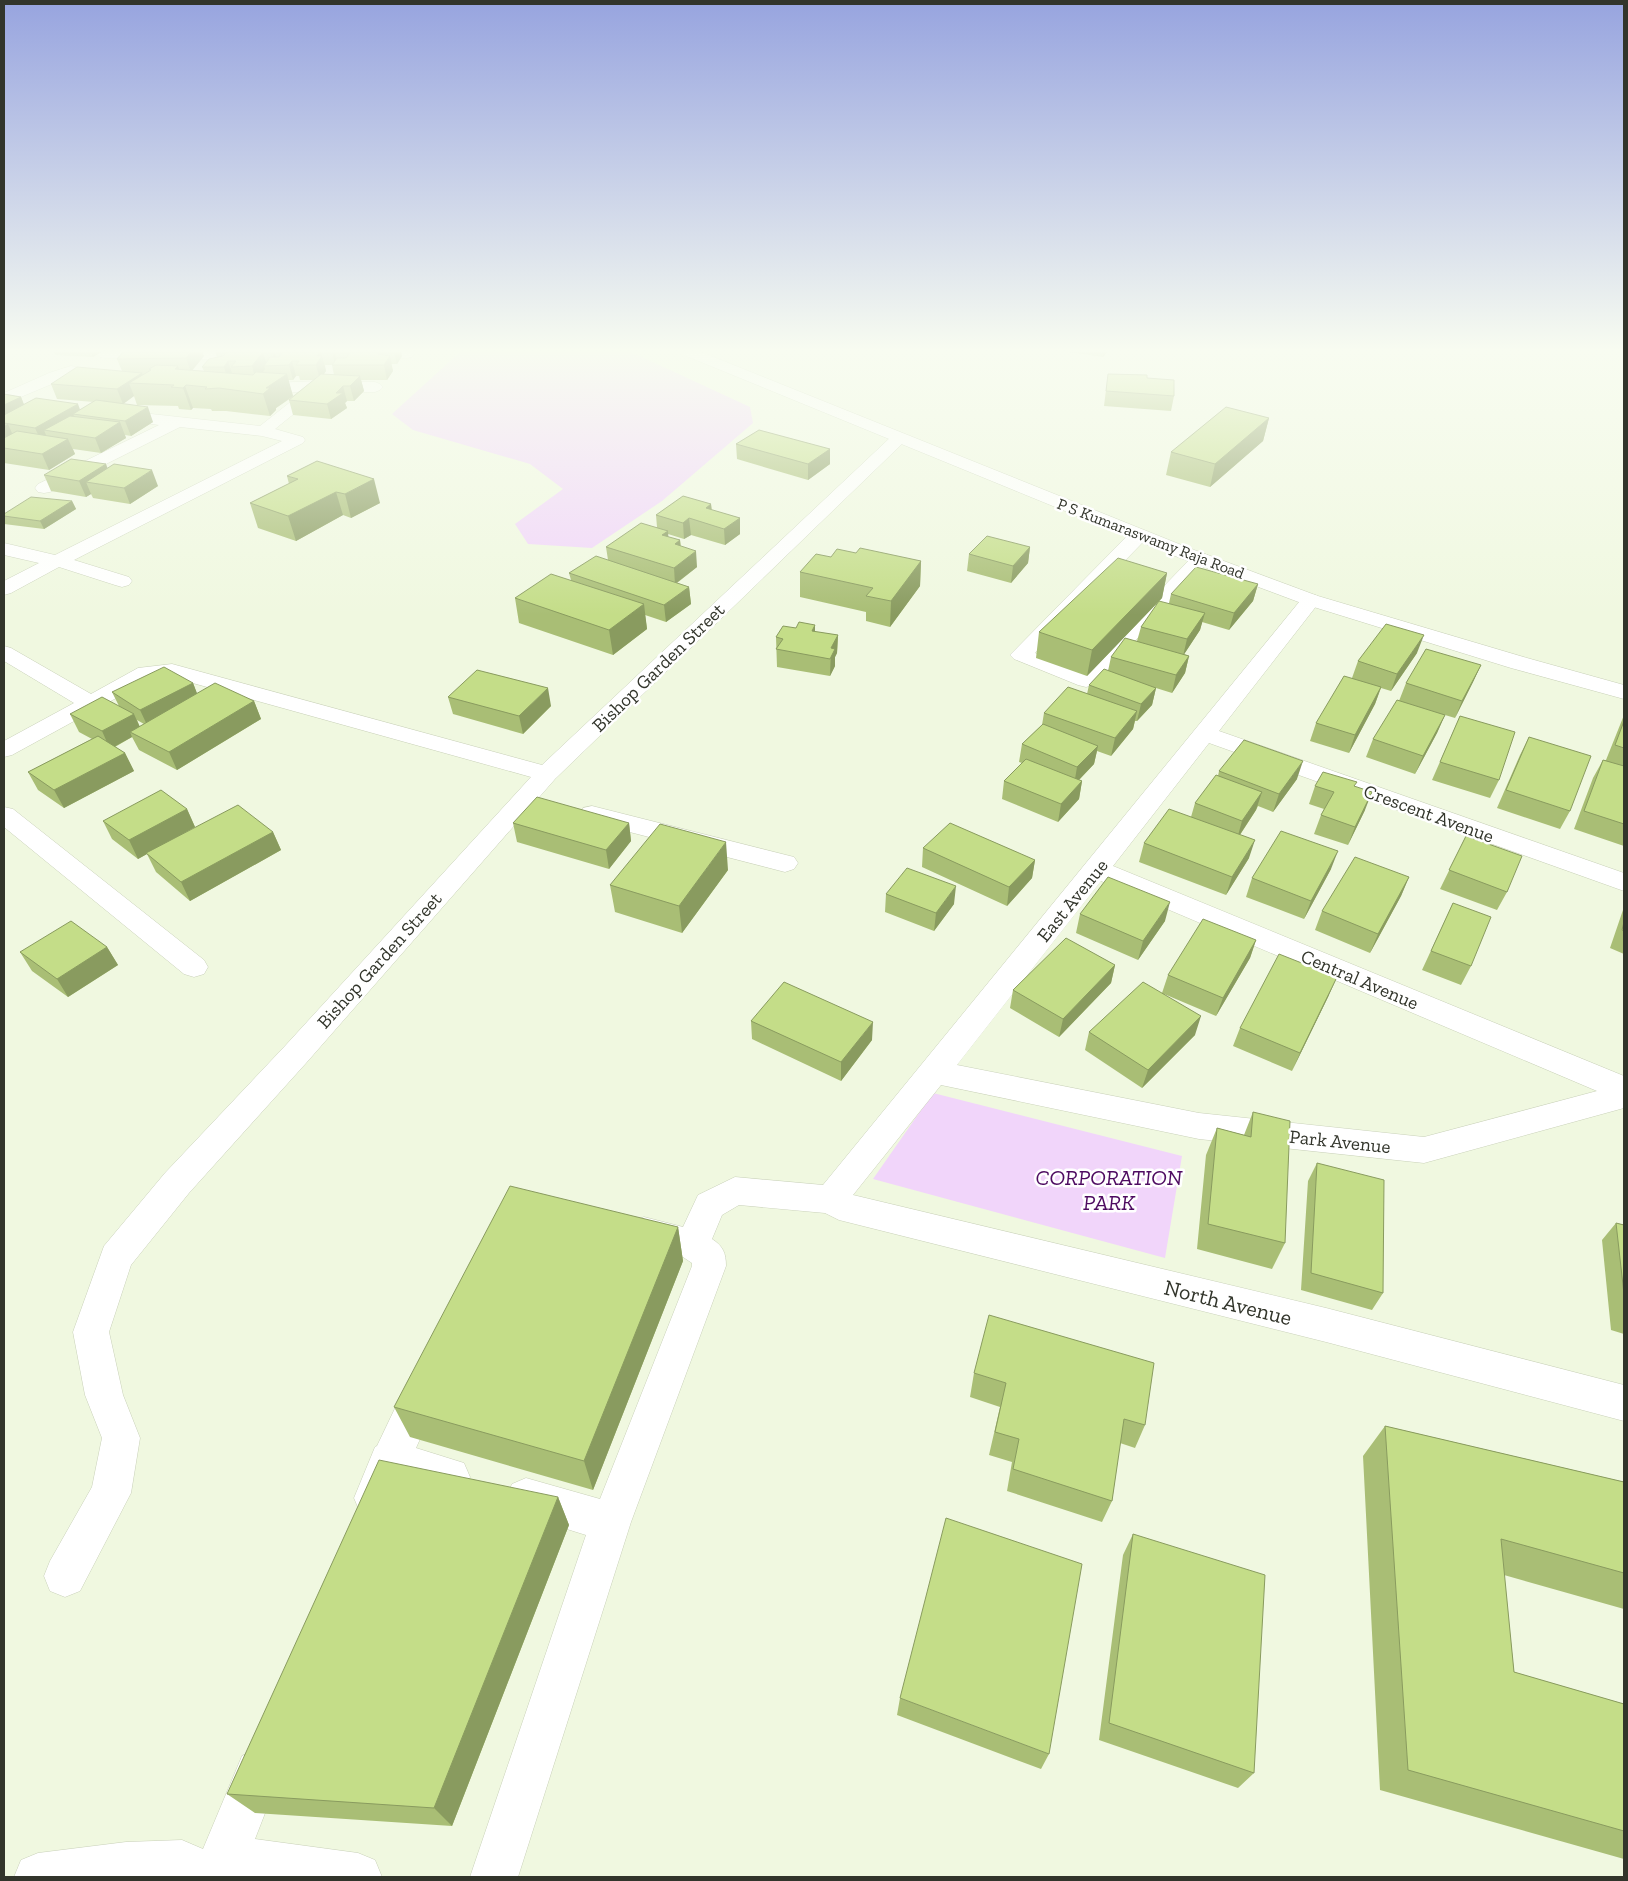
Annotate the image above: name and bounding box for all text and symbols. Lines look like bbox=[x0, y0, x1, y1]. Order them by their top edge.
street label: P S Kumaraswamy Raja Road bbox=[1055, 494, 1247, 583]
street label: Bishop Garden Street bbox=[587, 598, 729, 736]
street label: Crescent Avenue bbox=[1360, 779, 1497, 848]
street label: East Avenue bbox=[1032, 854, 1113, 946]
street label: Bishop Garden Street bbox=[312, 888, 447, 1033]
street label: Central Avenue bbox=[1298, 944, 1422, 1015]
street label: Park Avenue bbox=[1288, 1125, 1392, 1158]
park label: CORPORATION PARK bbox=[1036, 1164, 1183, 1216]
street label: North Avenue bbox=[1161, 1274, 1294, 1331]

